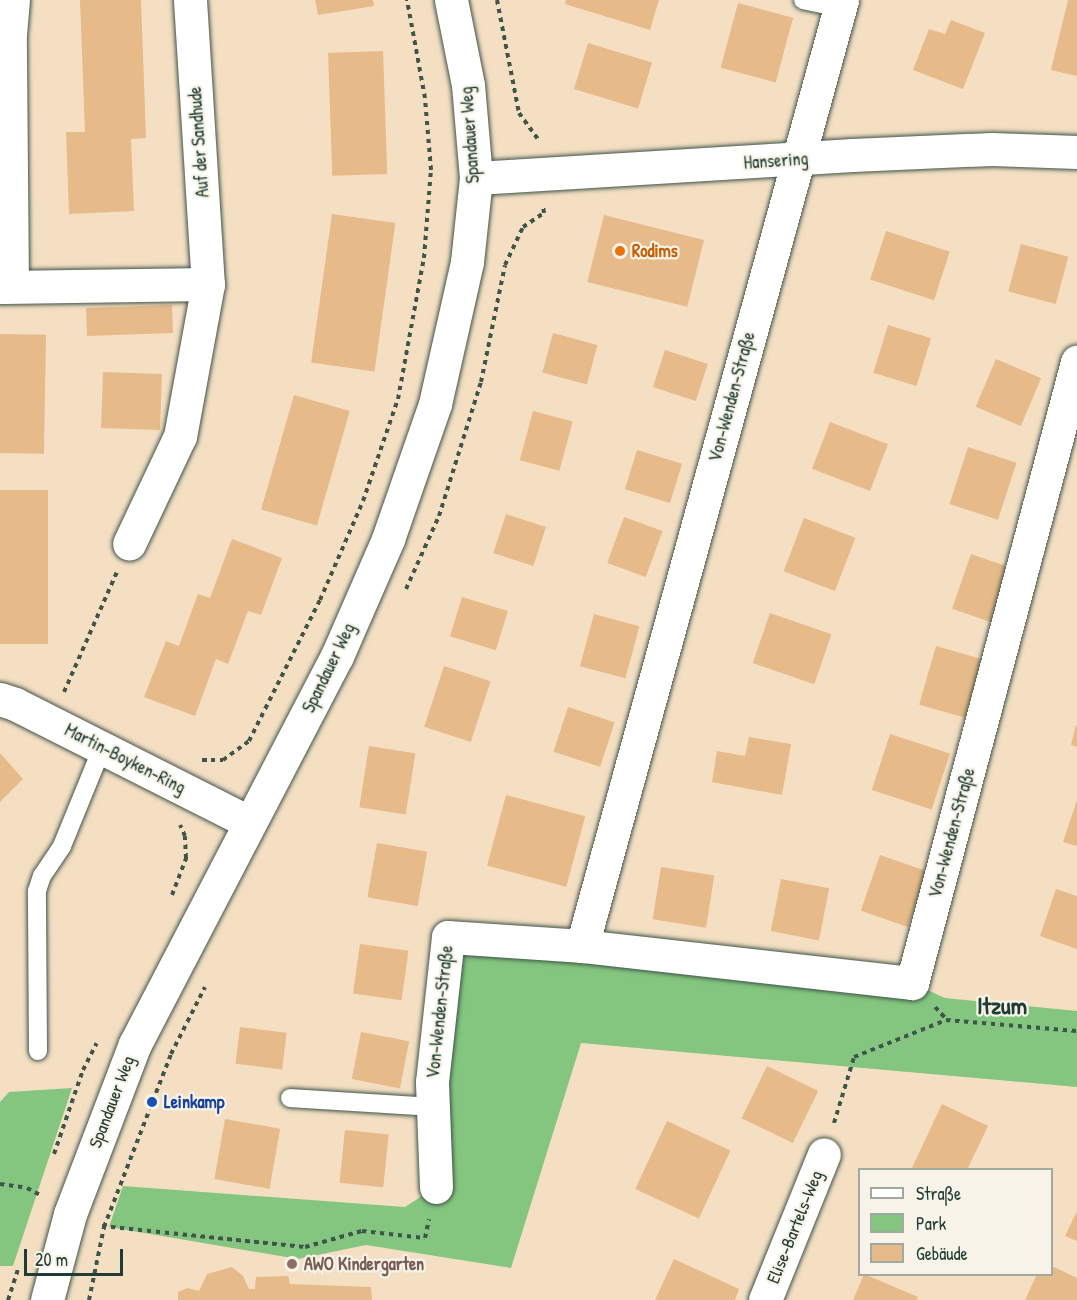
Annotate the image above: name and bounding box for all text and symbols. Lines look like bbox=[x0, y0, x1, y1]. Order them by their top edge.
street label: Auf der Sandhude bbox=[184, 86, 214, 198]
street label: Spandauer Weg bbox=[456, 86, 484, 184]
street label: Hansering bbox=[743, 148, 809, 174]
place label: Rodims bbox=[632, 240, 678, 262]
marker: Rodims bbox=[613, 244, 627, 258]
street label: Von-Wenden-Straße bbox=[704, 330, 760, 464]
street label: Spandauer Weg bbox=[298, 620, 360, 716]
street label: Martin-Boyken-Ring bbox=[61, 719, 189, 799]
street label: Von-Wenden-Straße bbox=[924, 766, 980, 900]
street label: Von-Wenden-Straße bbox=[422, 944, 458, 1080]
district label: Itzum bbox=[977, 992, 1027, 1020]
street label: Spandauer Weg bbox=[85, 1053, 139, 1151]
place label: Leinkamp bbox=[164, 1091, 224, 1113]
marker: Leinkamp bbox=[145, 1095, 159, 1109]
street label: Elise-Bartels-Weg bbox=[763, 1167, 827, 1287]
legend bbox=[858, 1168, 1053, 1276]
text: Straße bbox=[916, 1181, 961, 1206]
text: Park bbox=[916, 1211, 946, 1236]
scale bar bbox=[27, 1237, 126, 1275]
text: Gebäude bbox=[916, 1241, 968, 1266]
text: 20 m bbox=[35, 1247, 68, 1272]
place label: AWO Kindergarten bbox=[304, 1253, 424, 1275]
marker: AWO Kindergarten bbox=[285, 1257, 299, 1271]

